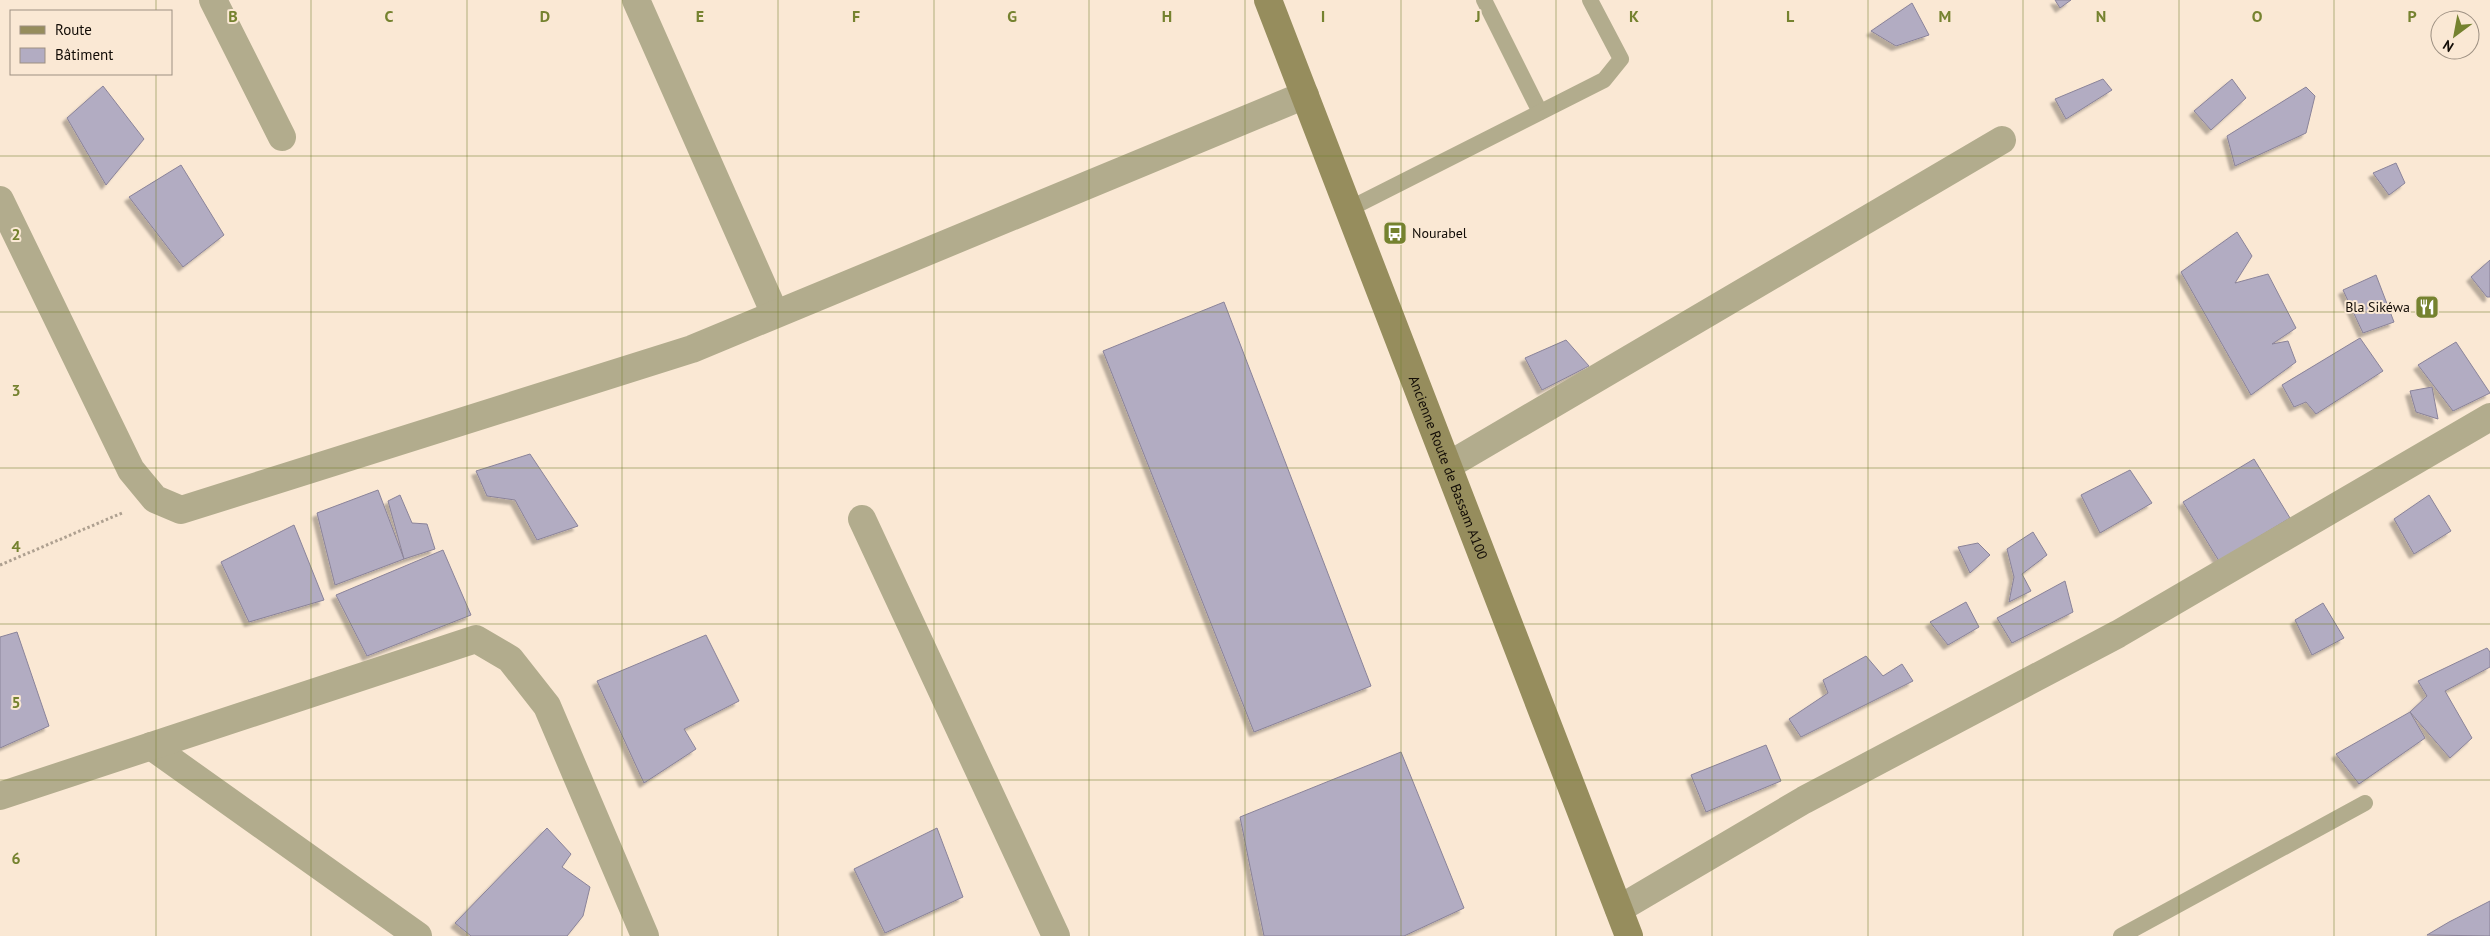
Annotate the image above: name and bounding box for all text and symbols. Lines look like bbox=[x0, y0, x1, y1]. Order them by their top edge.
text: B bbox=[228, 6, 238, 26]
text: C bbox=[385, 6, 394, 26]
text: D bbox=[540, 6, 550, 26]
text: E bbox=[696, 6, 704, 26]
text: F bbox=[852, 6, 860, 26]
text: G bbox=[1007, 6, 1017, 26]
text: H bbox=[1162, 6, 1172, 26]
text: I bbox=[1321, 6, 1325, 26]
text: J bbox=[1474, 6, 1481, 26]
text: K bbox=[1629, 6, 1639, 26]
text: L bbox=[1786, 6, 1795, 26]
text: M bbox=[1939, 6, 1951, 26]
text: N bbox=[2096, 6, 2106, 26]
text: O bbox=[2252, 6, 2263, 26]
text: P bbox=[2407, 6, 2417, 26]
legend bbox=[10, 10, 172, 75]
north arrow bbox=[2430, 10, 2480, 60]
text: Route bbox=[55, 20, 92, 39]
text: N bbox=[2439, 36, 2457, 56]
text: Bâtiment bbox=[55, 45, 113, 64]
bus stop icon: Nourabel bbox=[1382, 220, 1408, 246]
text: 2 bbox=[11, 224, 21, 244]
place label: Nourabel bbox=[1412, 224, 1467, 242]
restaurant icon: Bla Sikéwa bbox=[2414, 294, 2440, 320]
place label: Bla Sikéwa bbox=[2345, 298, 2410, 316]
street label: Ancienne Route de Bassam A100 bbox=[1405, 373, 1492, 562]
text: 3 bbox=[11, 380, 21, 400]
text: 4 bbox=[11, 536, 21, 556]
text: 5 bbox=[11, 692, 21, 712]
text: 6 bbox=[11, 848, 21, 868]

